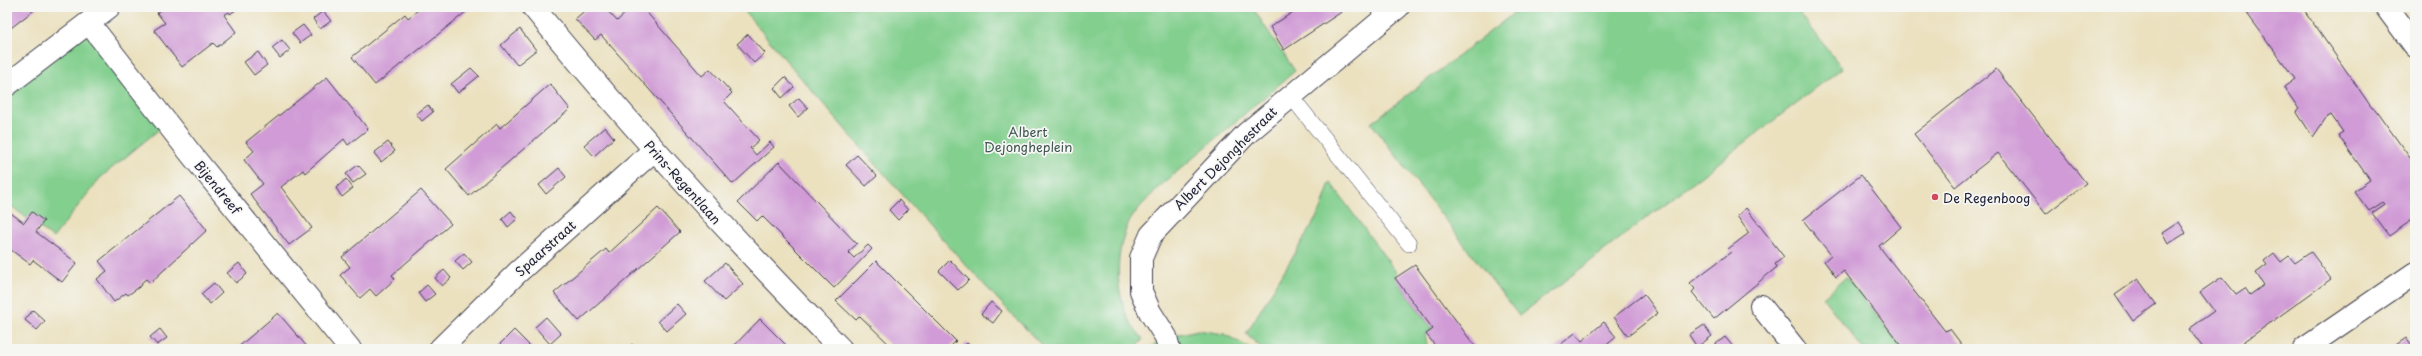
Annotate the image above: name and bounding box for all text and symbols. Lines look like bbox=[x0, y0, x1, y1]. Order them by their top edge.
street label: Albert Dejonghestraat bbox=[1169, 102, 1281, 214]
park label: Albert Dejongheplein bbox=[984, 122, 1072, 156]
street label: Prins-Regentlaan bbox=[640, 136, 726, 228]
street label: Bijendreef bbox=[190, 156, 247, 219]
place label: De Regenboog bbox=[1943, 188, 2031, 207]
marker: De Regenboog bbox=[1930, 192, 1940, 202]
street label: Spaarstraat bbox=[510, 216, 580, 280]

